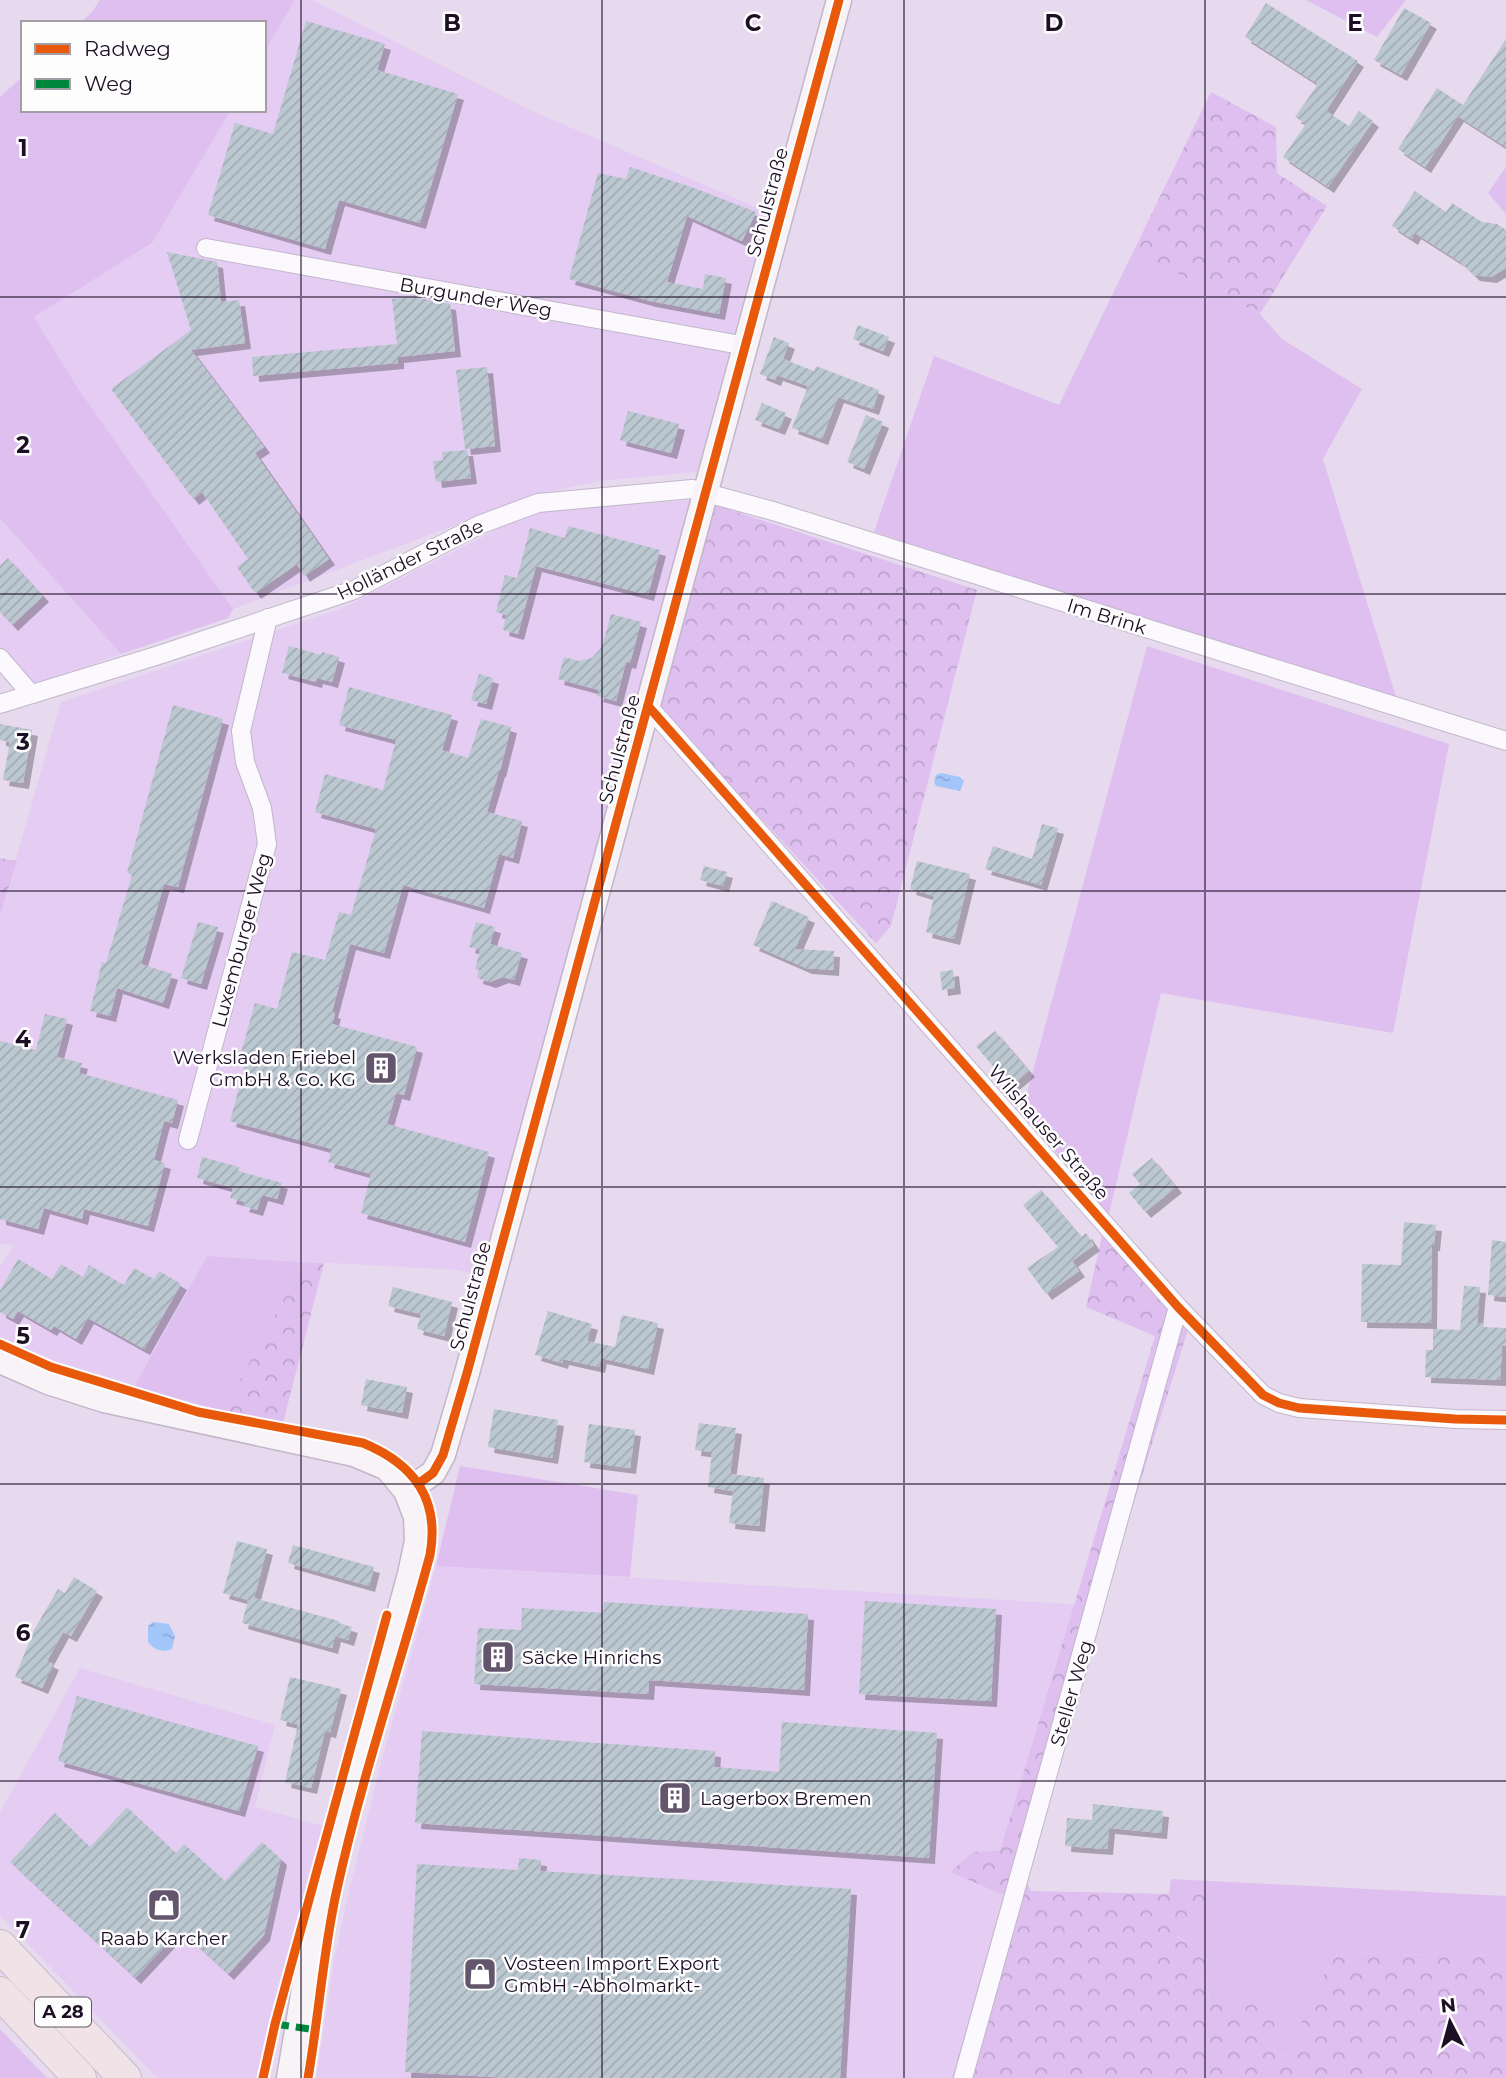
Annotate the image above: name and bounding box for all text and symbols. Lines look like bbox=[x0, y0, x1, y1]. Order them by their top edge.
text: B bbox=[443, 9, 461, 37]
text: C bbox=[745, 9, 762, 37]
text: D bbox=[1045, 9, 1064, 37]
text: E bbox=[1347, 9, 1363, 37]
legend bbox=[21, 21, 266, 112]
text: Radweg bbox=[84, 36, 171, 61]
text: Weg bbox=[84, 71, 133, 96]
text: 1 bbox=[18, 134, 28, 162]
street label: Schulstraße bbox=[742, 145, 793, 259]
street label: Burgunder Weg bbox=[398, 273, 554, 322]
text: 2 bbox=[16, 431, 30, 459]
street label: Holländer Straße bbox=[333, 514, 487, 605]
street label: Im Brink bbox=[1064, 593, 1150, 640]
street label: Schulstraße bbox=[594, 692, 645, 806]
text: 3 bbox=[15, 728, 30, 756]
street label: Luxemburger Weg bbox=[207, 850, 276, 1030]
text: 4 bbox=[15, 1025, 31, 1053]
place label: Werksladen Friebel GmbH & Co. KG bbox=[173, 1046, 356, 1091]
building icon: Werksladen Friebel GmbH & Co. KG bbox=[362, 1049, 400, 1087]
street label: Wilshauser Straße bbox=[984, 1060, 1114, 1205]
street label: Schulstraße bbox=[445, 1239, 496, 1353]
text: 5 bbox=[16, 1322, 30, 1350]
text: 6 bbox=[16, 1619, 31, 1647]
street label: Steller Weg bbox=[1045, 1637, 1098, 1749]
building icon: Säcke Hinrichs bbox=[479, 1638, 517, 1676]
place label: Säcke Hinrichs bbox=[522, 1646, 662, 1669]
building icon: Lagerbox Bremen bbox=[656, 1779, 694, 1817]
place label: Lagerbox Bremen bbox=[700, 1787, 872, 1810]
shop icon: Raab Karcher bbox=[145, 1886, 183, 1924]
text: 7 bbox=[16, 1916, 30, 1944]
place label: Raab Karcher bbox=[100, 1927, 228, 1950]
place label: Vosteen Import Export GmbH -Abholmarkt- bbox=[504, 1952, 720, 1997]
shop icon: Vosteen Import Export GmbH -Abholmarkt- bbox=[461, 1955, 499, 1993]
north arrow bbox=[1415, 1987, 1485, 2057]
text: N bbox=[1439, 1993, 1457, 2018]
road number: A 28 bbox=[35, 1998, 91, 2026]

